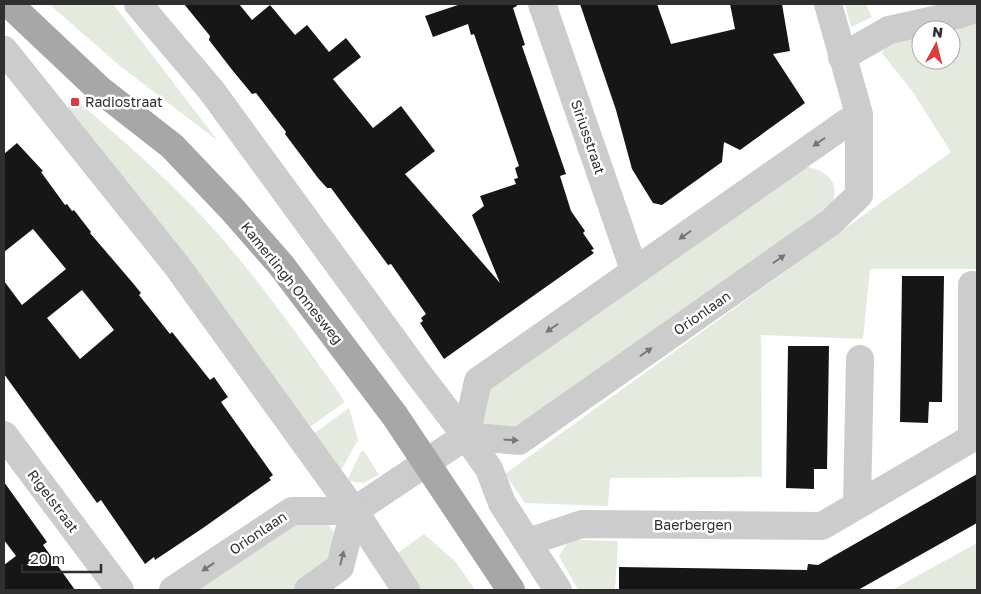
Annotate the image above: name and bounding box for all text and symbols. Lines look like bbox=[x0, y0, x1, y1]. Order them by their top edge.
north arrow bbox=[911, 20, 961, 70]
text: N bbox=[931, 23, 944, 41]
place label: Radiostraat bbox=[85, 93, 163, 110]
marker: Radiostraat bbox=[69, 96, 81, 108]
street label: Siriusstraat bbox=[568, 97, 609, 176]
one-way arrow bbox=[812, 137, 826, 147]
street label: Kamerlingh Onnesweg bbox=[238, 218, 347, 347]
one-way arrow bbox=[679, 230, 692, 240]
one-way arrow bbox=[772, 254, 786, 264]
street label: Orionlaan bbox=[670, 287, 733, 338]
one-way arrow bbox=[546, 323, 559, 333]
one-way arrow bbox=[639, 347, 652, 358]
one-way arrow bbox=[504, 437, 520, 445]
street label: Rigelstraat bbox=[24, 466, 82, 535]
street label: Orionlaan bbox=[226, 507, 290, 558]
street label: Baerbergen bbox=[654, 516, 732, 533]
scale bar bbox=[22, 542, 101, 574]
text: 20 m bbox=[30, 549, 65, 567]
one-way arrow bbox=[338, 551, 346, 566]
one-way arrow bbox=[201, 562, 215, 572]

